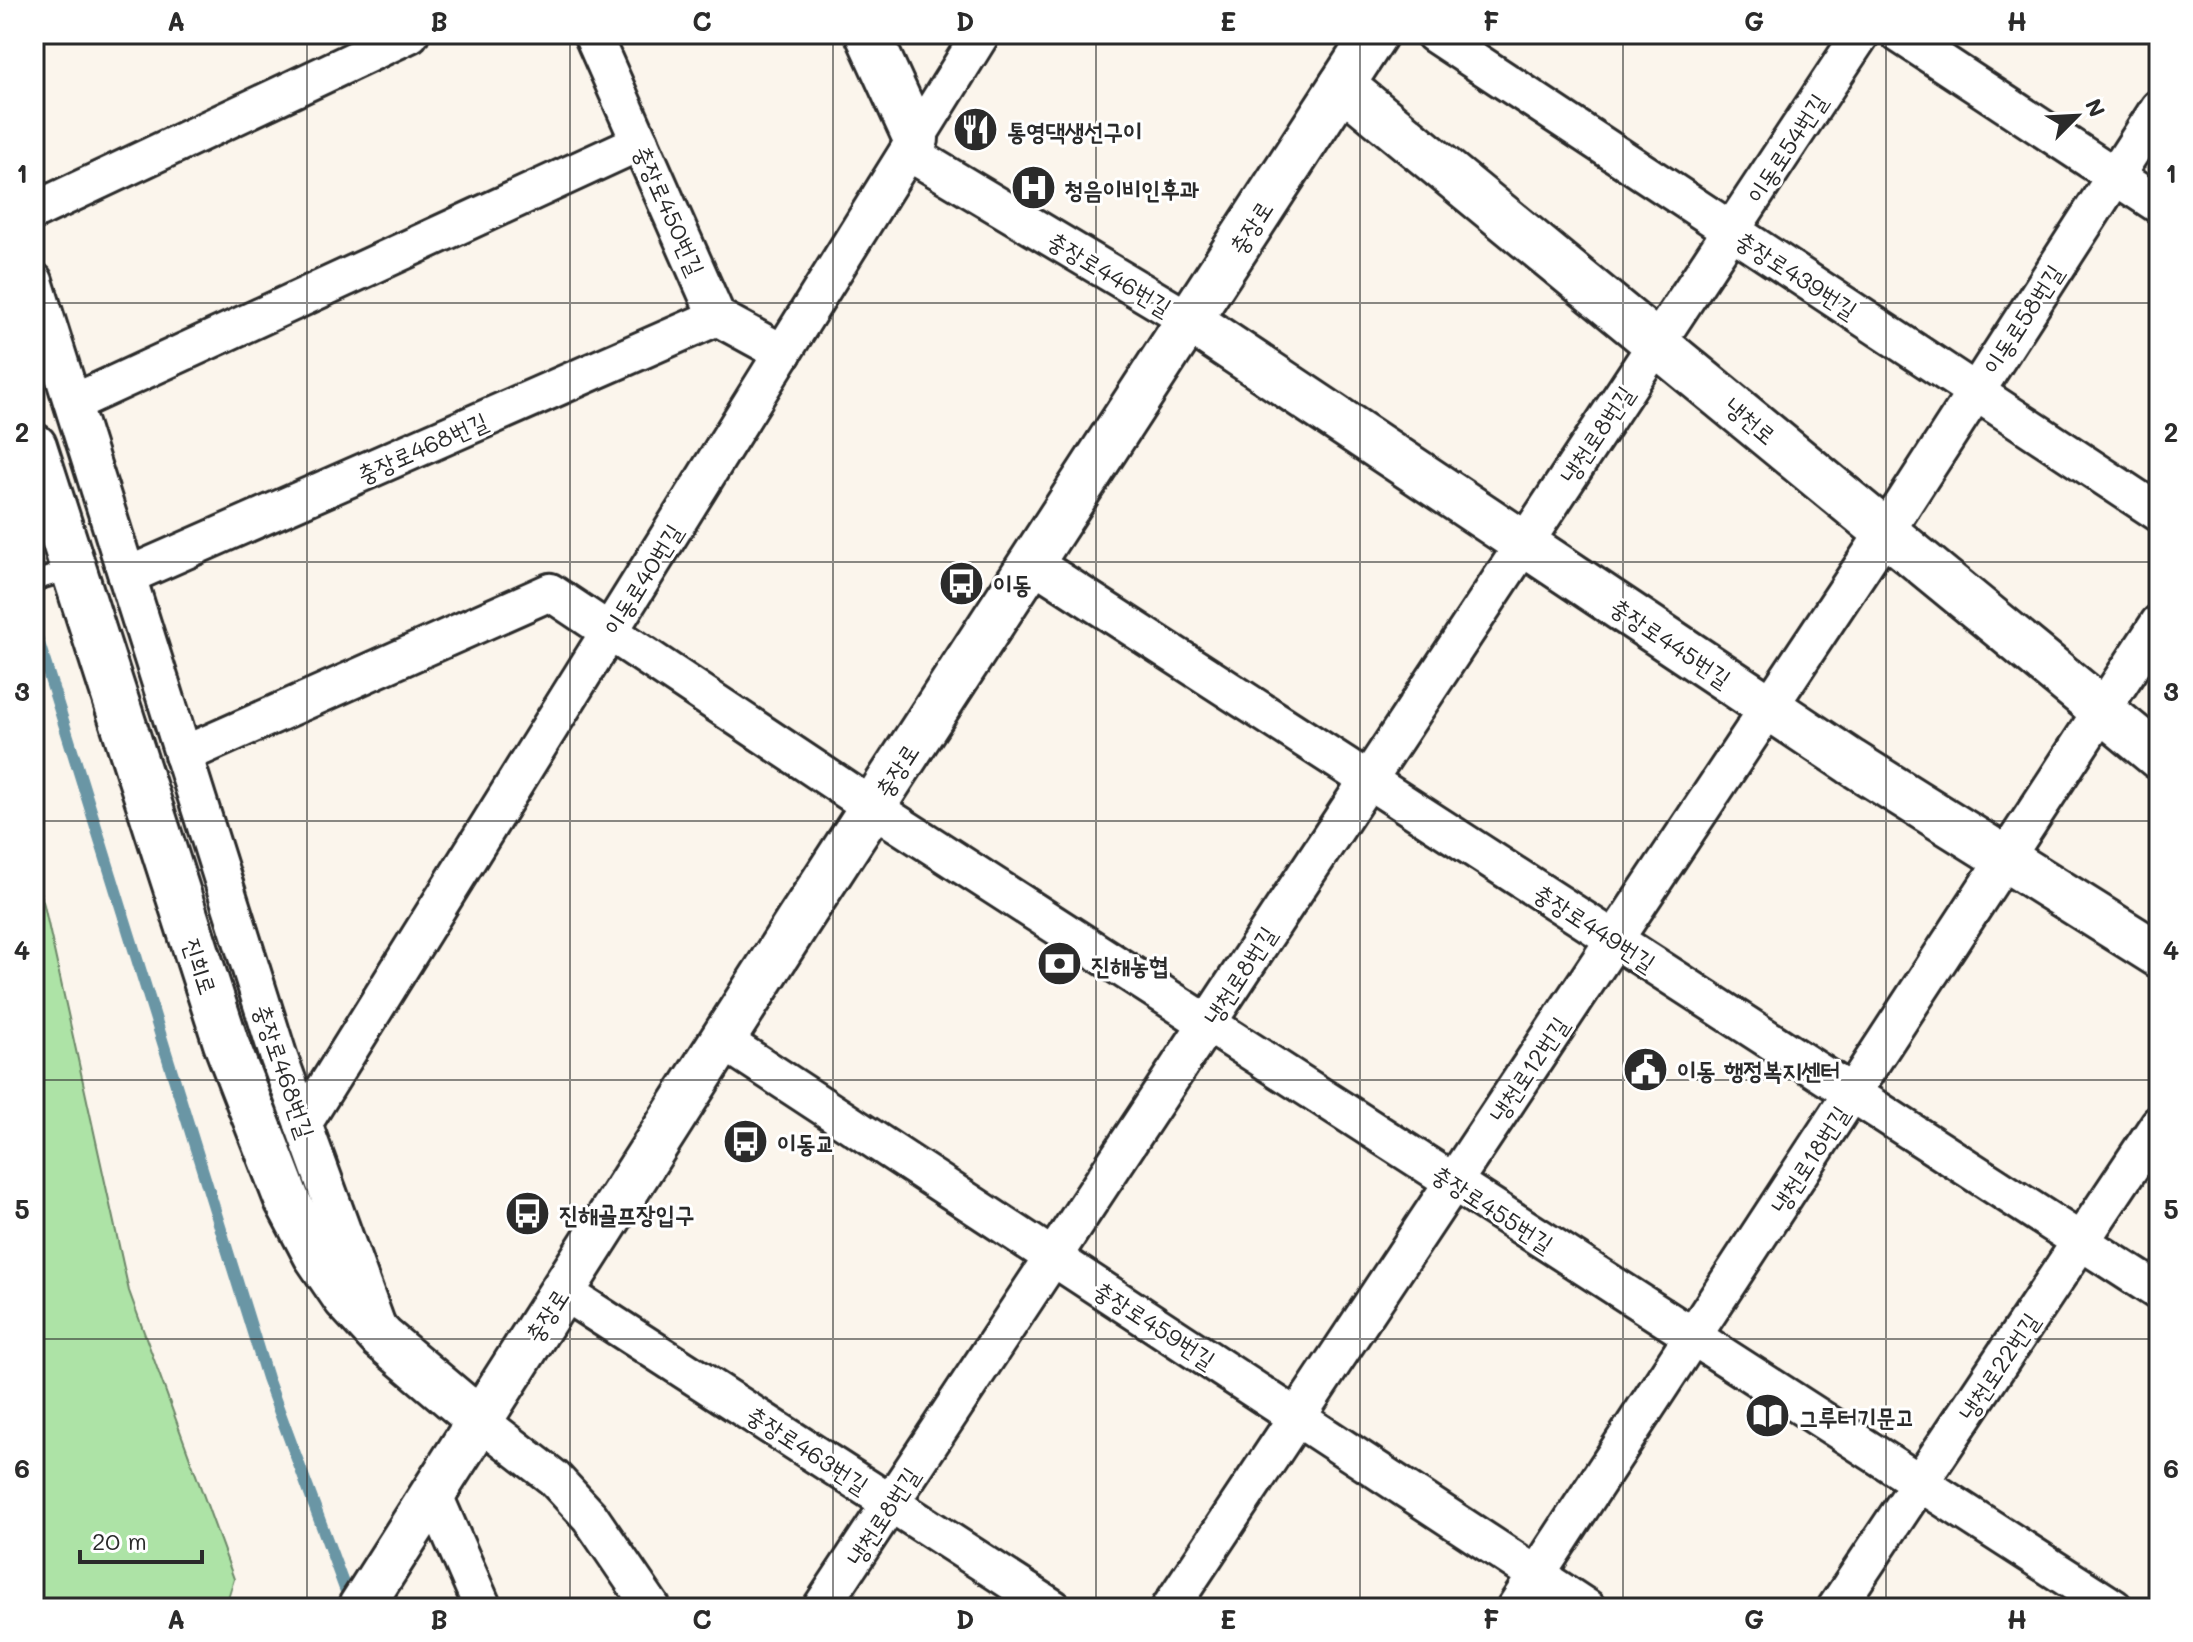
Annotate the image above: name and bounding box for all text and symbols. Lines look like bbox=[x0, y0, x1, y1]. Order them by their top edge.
text: A bbox=[167, 4, 185, 38]
text: B bbox=[430, 4, 448, 38]
text: C bbox=[692, 4, 712, 38]
text: D bbox=[956, 4, 974, 38]
text: E bbox=[1220, 4, 1236, 38]
text: F bbox=[1483, 4, 1499, 38]
text: G bbox=[1744, 4, 1764, 38]
text: H bbox=[2007, 4, 2027, 38]
north arrow bbox=[2037, 76, 2117, 156]
street label: 이동로54번길 bbox=[1739, 87, 1833, 209]
text: N bbox=[2079, 94, 2112, 121]
restaurant icon: 통영댁생선구이 bbox=[952, 106, 1000, 154]
place label: 통영댁생선구이 bbox=[1007, 115, 1142, 146]
street label: 충장로450번길 bbox=[627, 140, 713, 280]
text: 1 bbox=[16, 156, 28, 190]
text: 1 bbox=[2165, 156, 2177, 190]
hospital icon: 청음이비인후과 bbox=[1009, 164, 1057, 212]
place label: 청음이비인후과 bbox=[1064, 173, 1199, 204]
street label: 충장로 bbox=[1221, 194, 1279, 260]
street label: 충장로439번길 bbox=[1730, 223, 1864, 325]
street label: 충장로446번길 bbox=[1042, 224, 1178, 322]
street label: 이동로58번길 bbox=[1975, 258, 2069, 380]
street label: 냉천로8번길 bbox=[1552, 379, 1640, 489]
street label: 냉천로 bbox=[1719, 390, 1783, 450]
street label: 충장로468번길 bbox=[352, 404, 492, 490]
text: 2 bbox=[15, 415, 29, 449]
text: 2 bbox=[2164, 415, 2178, 449]
street label: 이동로40번길 bbox=[596, 518, 688, 640]
bus stop icon: 이동 bbox=[938, 559, 986, 607]
place label: 이동 bbox=[993, 568, 1032, 599]
street label: 충장로445번길 bbox=[1605, 590, 1737, 694]
text: 3 bbox=[14, 674, 30, 708]
text: 3 bbox=[2163, 674, 2179, 708]
street label: 충장로 bbox=[867, 737, 925, 803]
street label: 충장로449번길 bbox=[1528, 876, 1662, 978]
street label: 냉천로8번길 bbox=[1196, 920, 1282, 1030]
text: 4 bbox=[14, 933, 30, 967]
text: 4 bbox=[2163, 933, 2179, 967]
street label: 진희로 bbox=[177, 934, 225, 998]
bank icon: 진해농협 bbox=[1036, 940, 1084, 988]
place label: 진해농협 bbox=[1091, 949, 1168, 980]
street label: 충장로468번길 bbox=[248, 1000, 322, 1142]
street label: 냉천로12번길 bbox=[1481, 1010, 1575, 1128]
public building icon: 이동 행정복지센터 bbox=[1622, 1045, 1670, 1093]
place label: 이동 행정복지센터 bbox=[1677, 1054, 1840, 1085]
street label: 냉천로18번길 bbox=[1763, 1099, 1855, 1219]
bus stop icon: 이동교 bbox=[722, 1118, 770, 1166]
place label: 이동교 bbox=[777, 1127, 835, 1158]
street label: 충장로455번길 bbox=[1426, 1157, 1560, 1259]
bus stop icon: 진해골프장입구 bbox=[504, 1189, 552, 1237]
text: 5 bbox=[14, 1192, 30, 1226]
text: 5 bbox=[2163, 1192, 2179, 1226]
place label: 진해골프장입구 bbox=[559, 1198, 694, 1229]
street label: 충장로459번길 bbox=[1088, 1273, 1222, 1375]
street label: 충장로 bbox=[517, 1282, 575, 1348]
street label: 냉천로22번길 bbox=[1951, 1306, 2045, 1426]
library icon: 그루터기문고 bbox=[1744, 1392, 1792, 1440]
street label: 충장로463번길 bbox=[741, 1398, 875, 1500]
place label: 그루터기문고 bbox=[1799, 1401, 1915, 1432]
text: 6 bbox=[14, 1451, 30, 1485]
text: 6 bbox=[2163, 1451, 2179, 1485]
street label: 냉천로8번길 bbox=[839, 1461, 925, 1571]
scale bar bbox=[80, 1514, 202, 1564]
text: 20 m bbox=[92, 1525, 147, 1556]
text: A bbox=[167, 1602, 185, 1636]
text: B bbox=[430, 1602, 448, 1636]
text: C bbox=[692, 1602, 712, 1636]
text: D bbox=[956, 1602, 974, 1636]
text: E bbox=[1220, 1602, 1236, 1636]
text: F bbox=[1483, 1602, 1499, 1636]
text: G bbox=[1744, 1602, 1764, 1636]
text: H bbox=[2007, 1602, 2027, 1636]

